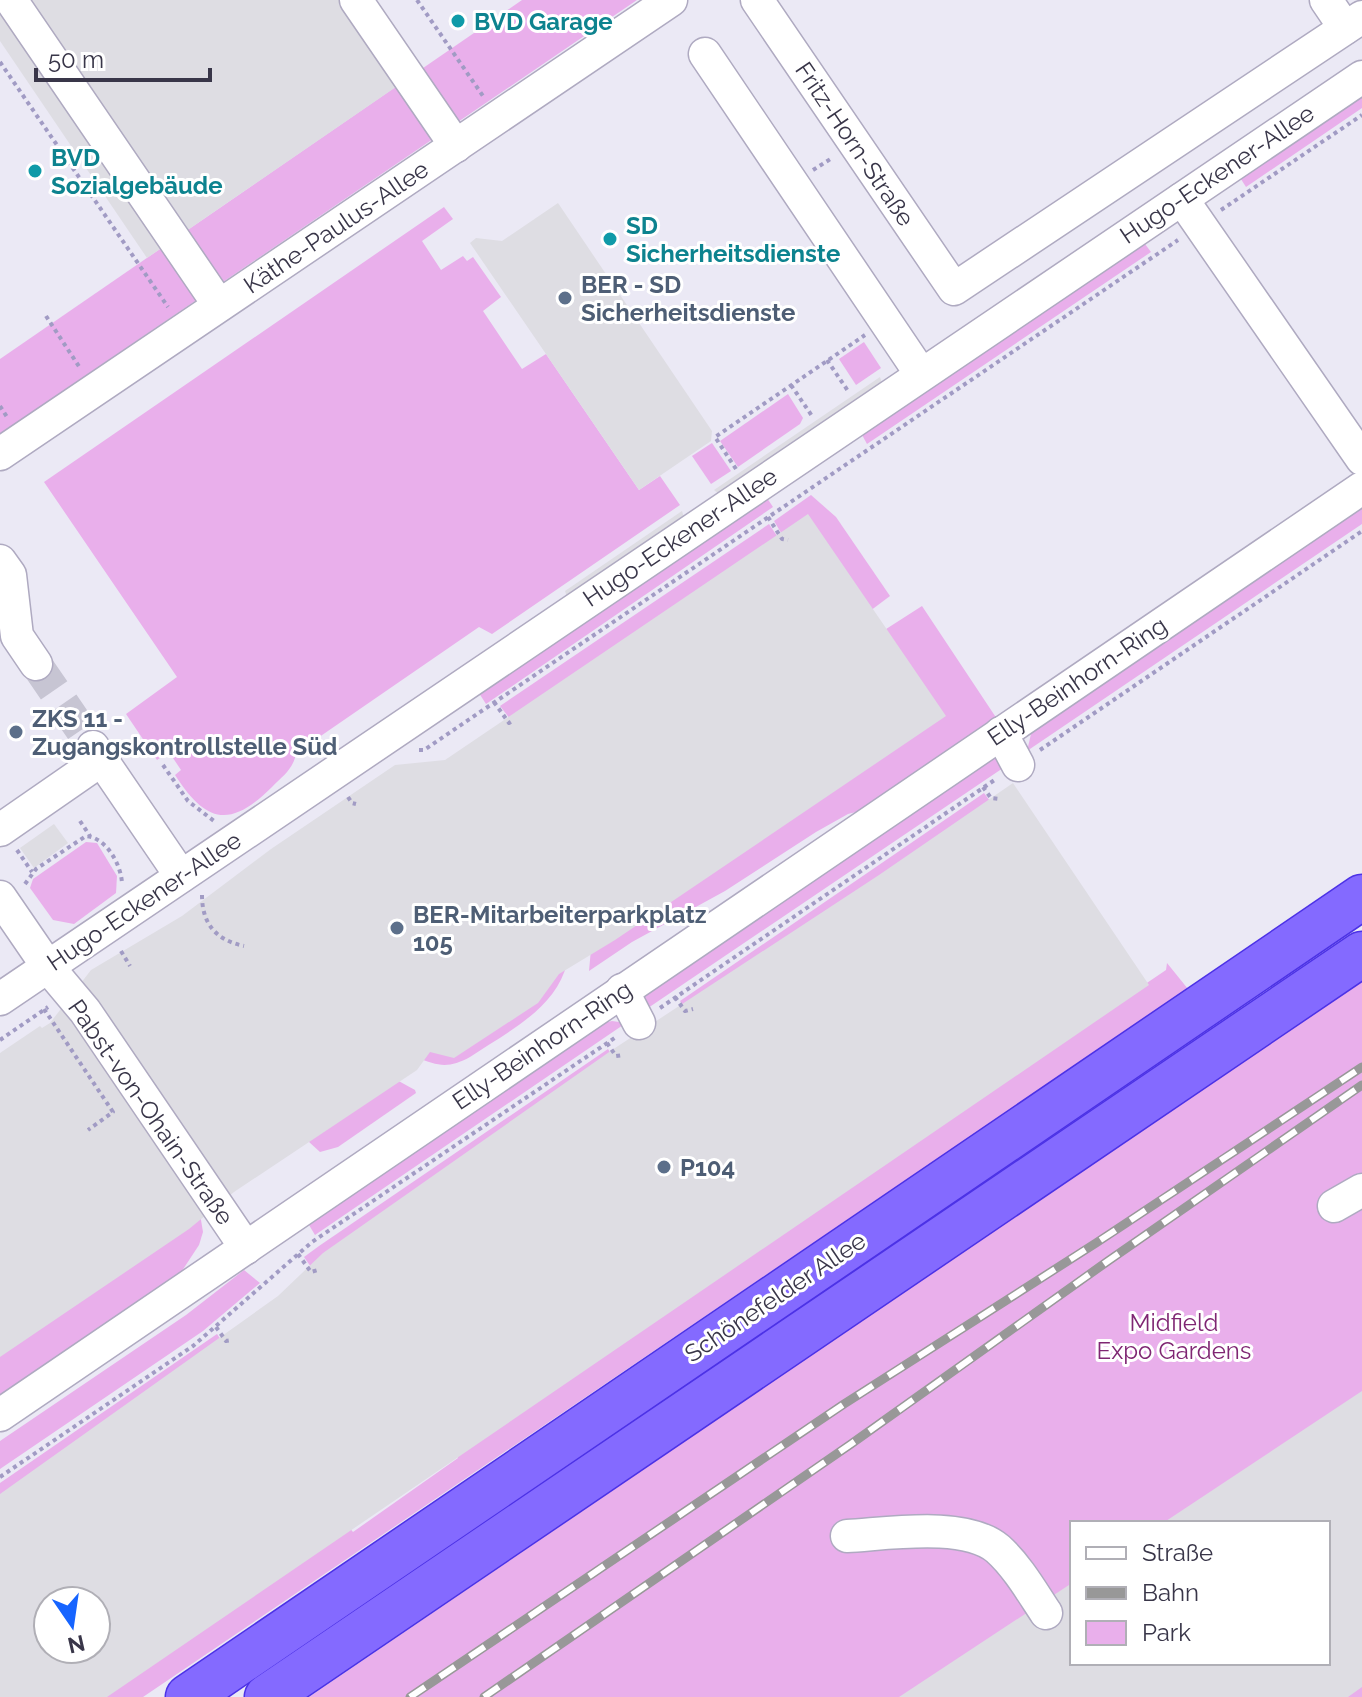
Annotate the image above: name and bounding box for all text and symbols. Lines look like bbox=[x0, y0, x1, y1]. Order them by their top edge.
place label: BVD Garage bbox=[474, 7, 613, 36]
marker: BVD Garage bbox=[449, 12, 467, 30]
scale bar bbox=[36, 32, 210, 82]
text: 50 m bbox=[48, 45, 104, 74]
street label: Fritz-Horn-Straße bbox=[789, 56, 921, 232]
street label: Hugo-Eckener-Allee bbox=[1114, 98, 1320, 250]
place label: BVD Sozialgebäude bbox=[51, 143, 223, 200]
street label: Käthe-Paulus-Allee bbox=[238, 154, 434, 300]
marker: BVD Sozialgebäude bbox=[26, 162, 44, 180]
place label: SD Sicherheitsdienste bbox=[626, 211, 840, 268]
marker: SD Sicherheitsdienste bbox=[601, 230, 619, 248]
place label: BER - SD Sicherheitsdienste bbox=[581, 270, 795, 327]
marker: BER - SD Sicherheitsdienste bbox=[556, 289, 574, 307]
street label: Hugo-Eckener-Allee bbox=[577, 461, 783, 613]
street label: Elly-Beinhorn-Ring bbox=[982, 610, 1172, 752]
place label: ZKS 11 - Zugangskontrollstelle Süd bbox=[32, 704, 338, 761]
marker: ZKS 11 - Zugangskontrollstelle Süd bbox=[7, 723, 25, 741]
street label: Hugo-Eckener-Allee bbox=[41, 825, 247, 977]
place label: BER-Mitarbeiterparkplatz 105 bbox=[413, 900, 707, 957]
marker: BER-Mitarbeiterparkplatz 105 bbox=[388, 919, 406, 937]
street label: Elly-Beinhorn-Ring bbox=[447, 974, 637, 1116]
street label: Pabst-von-Ohain-Straße bbox=[62, 994, 240, 1230]
place label: P104 bbox=[680, 1153, 735, 1182]
marker: P104 bbox=[655, 1158, 673, 1176]
street label: Schönefelder Allee bbox=[679, 1226, 871, 1368]
park label: Midfield Expo Gardens bbox=[1097, 1308, 1251, 1365]
legend bbox=[1070, 1521, 1330, 1665]
text: Straße bbox=[1142, 1538, 1213, 1567]
text: Bahn bbox=[1142, 1578, 1199, 1607]
north arrow bbox=[32, 1585, 112, 1665]
text: Park bbox=[1142, 1618, 1191, 1647]
text: N bbox=[65, 1630, 88, 1659]

